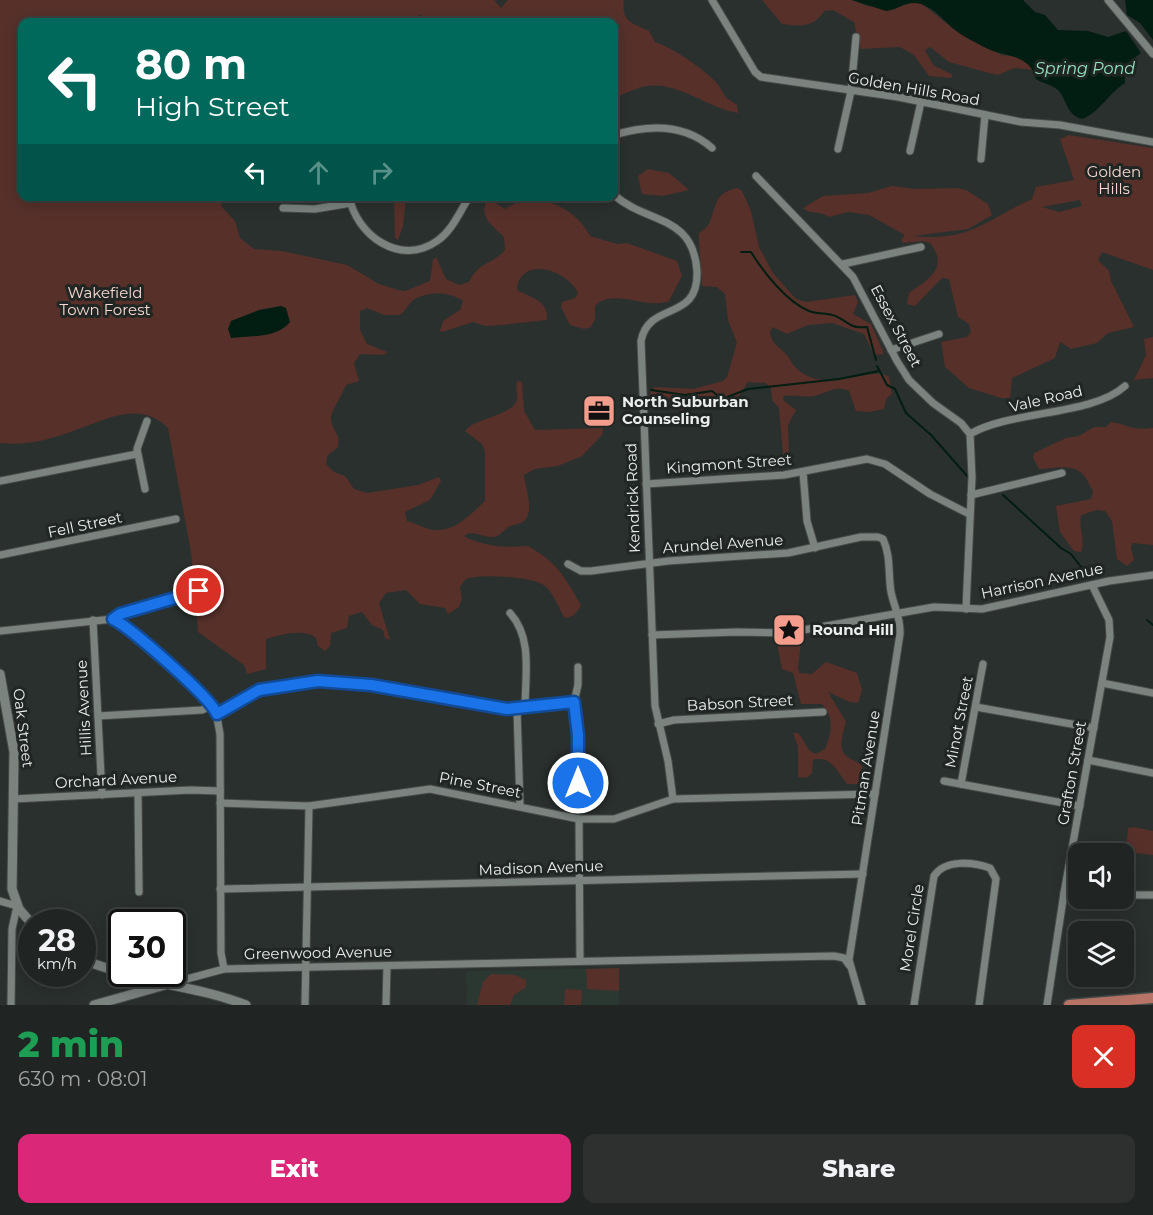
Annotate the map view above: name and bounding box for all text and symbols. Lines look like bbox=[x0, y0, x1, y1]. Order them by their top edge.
text: 80 m bbox=[135, 38, 247, 90]
icon: left bbox=[36, 42, 114, 120]
water label: Spring Pond bbox=[1035, 59, 1135, 78]
street label: Golden Hills Road bbox=[847, 68, 981, 109]
text: High Street bbox=[135, 90, 290, 123]
icon: left bbox=[239, 156, 272, 189]
icon: ahead bbox=[302, 156, 335, 189]
icon: right bbox=[365, 156, 398, 189]
park label: Golden Hills bbox=[1087, 162, 1141, 198]
street label: Essex Street bbox=[867, 281, 926, 370]
park label: Wakefield Town Forest bbox=[59, 283, 151, 319]
street label: Vale Road bbox=[1007, 381, 1084, 416]
place label: North Suburban Counseling bbox=[622, 392, 749, 428]
office icon: North Suburban Counseling bbox=[581, 393, 617, 429]
street label: Kendrick Road bbox=[621, 443, 644, 553]
street label: Kingmont Street bbox=[665, 450, 792, 477]
street label: Fell Street bbox=[46, 507, 124, 542]
street label: Arundel Avenue bbox=[662, 530, 784, 557]
street label: Harrison Avenue bbox=[979, 558, 1105, 603]
pin bbox=[173, 565, 224, 616]
icon: arrive bbox=[182, 574, 215, 607]
place icon: Round Hill bbox=[771, 612, 807, 648]
place label: Round Hill bbox=[812, 620, 894, 639]
street label: Hillis Avenue bbox=[71, 659, 96, 757]
street label: Minot Street bbox=[940, 674, 977, 770]
street label: Oak Street bbox=[9, 687, 38, 769]
street label: Babson Street bbox=[686, 690, 794, 715]
street label: Pitman Avenue bbox=[847, 709, 884, 827]
street label: Grafton Street bbox=[1053, 719, 1090, 827]
position arrow bbox=[546, 751, 610, 815]
street label: Orchard Avenue bbox=[54, 767, 178, 792]
street label: Pine Street bbox=[437, 767, 523, 802]
map controls bbox=[1068, 843, 1134, 987]
button: sound bbox=[1068, 843, 1134, 909]
street label: Madison Avenue bbox=[478, 856, 604, 879]
street label: Morel Circle bbox=[895, 883, 928, 973]
speed limit sign: 30 bbox=[108, 909, 186, 987]
button: layers bbox=[1068, 921, 1134, 987]
text: 28 bbox=[38, 922, 76, 959]
street label: Greenwood Avenue bbox=[244, 942, 392, 963]
text: km/h bbox=[37, 954, 77, 973]
text: 2 min bbox=[18, 1022, 124, 1066]
button: close bbox=[1072, 1025, 1135, 1088]
text: 630 m · 08:01 bbox=[18, 1067, 147, 1091]
button: Exit bbox=[18, 1134, 571, 1203]
button: Share bbox=[583, 1134, 1135, 1203]

